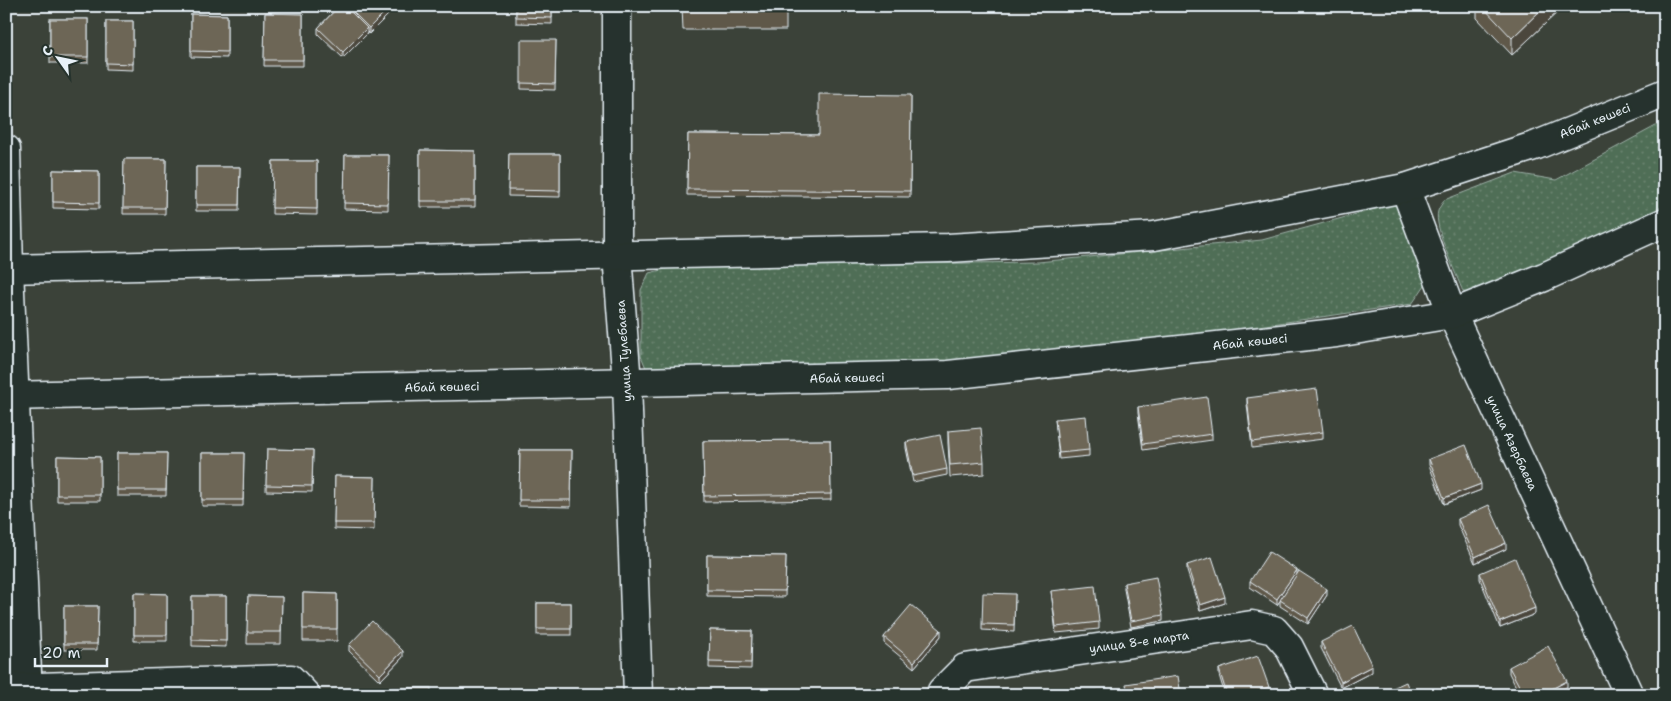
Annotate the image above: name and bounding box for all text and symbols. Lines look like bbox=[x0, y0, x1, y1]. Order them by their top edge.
north arrow bbox=[32, 32, 82, 82]
text: С bbox=[37, 42, 57, 59]
street label: Абай көшесі bbox=[1557, 99, 1633, 143]
street label: улица Тулебаева bbox=[612, 299, 636, 402]
street label: Абай көшесі bbox=[1212, 330, 1288, 354]
street label: Абай көшесі bbox=[809, 369, 885, 387]
street label: Абай көшесі bbox=[404, 378, 480, 396]
street label: улица Азербаева bbox=[1483, 393, 1541, 494]
street label: улица 8-е марта bbox=[1088, 627, 1190, 657]
scale bar bbox=[35, 636, 108, 668]
text: 20 m bbox=[42, 643, 81, 663]

